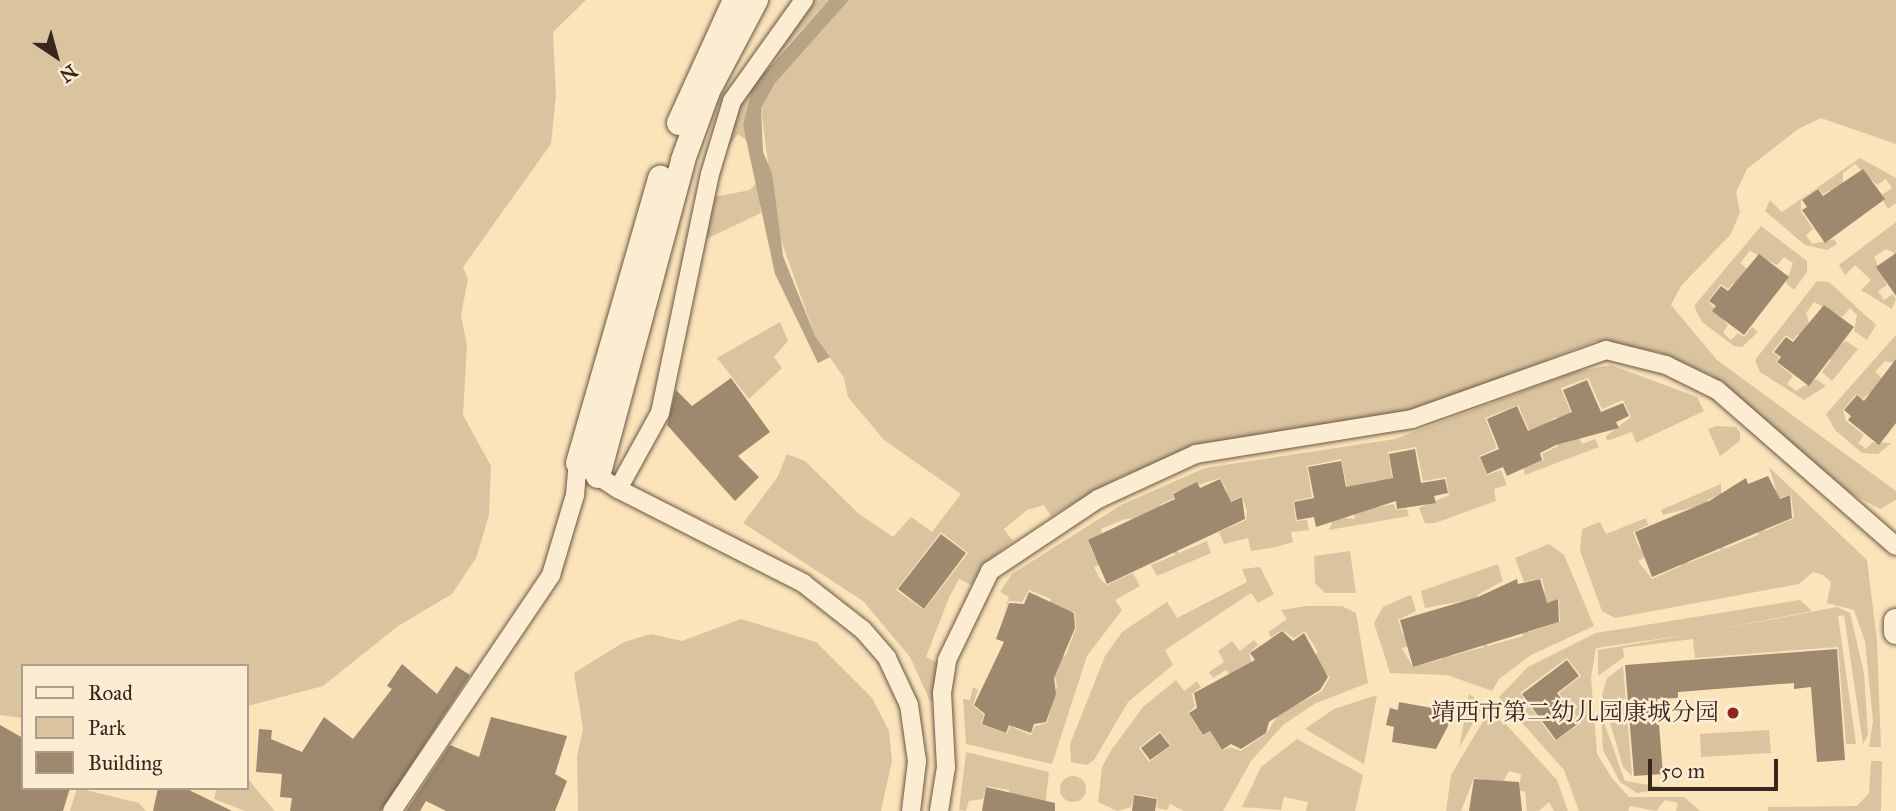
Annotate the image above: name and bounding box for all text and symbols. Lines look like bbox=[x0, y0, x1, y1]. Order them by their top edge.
north arrow bbox=[21, 21, 91, 91]
text: N bbox=[55, 59, 82, 87]
legend bbox=[21, 664, 248, 790]
text: Road bbox=[88, 680, 133, 706]
place label: 靖西市第二幼儿园康城分园 bbox=[1431, 699, 1719, 727]
marker: 靖西市第二幼儿园康城分园 bbox=[1725, 705, 1741, 721]
text: Park bbox=[88, 715, 126, 741]
scale bar bbox=[1651, 744, 1780, 788]
text: Building bbox=[88, 750, 162, 776]
text: 50 m bbox=[1661, 758, 1705, 784]

